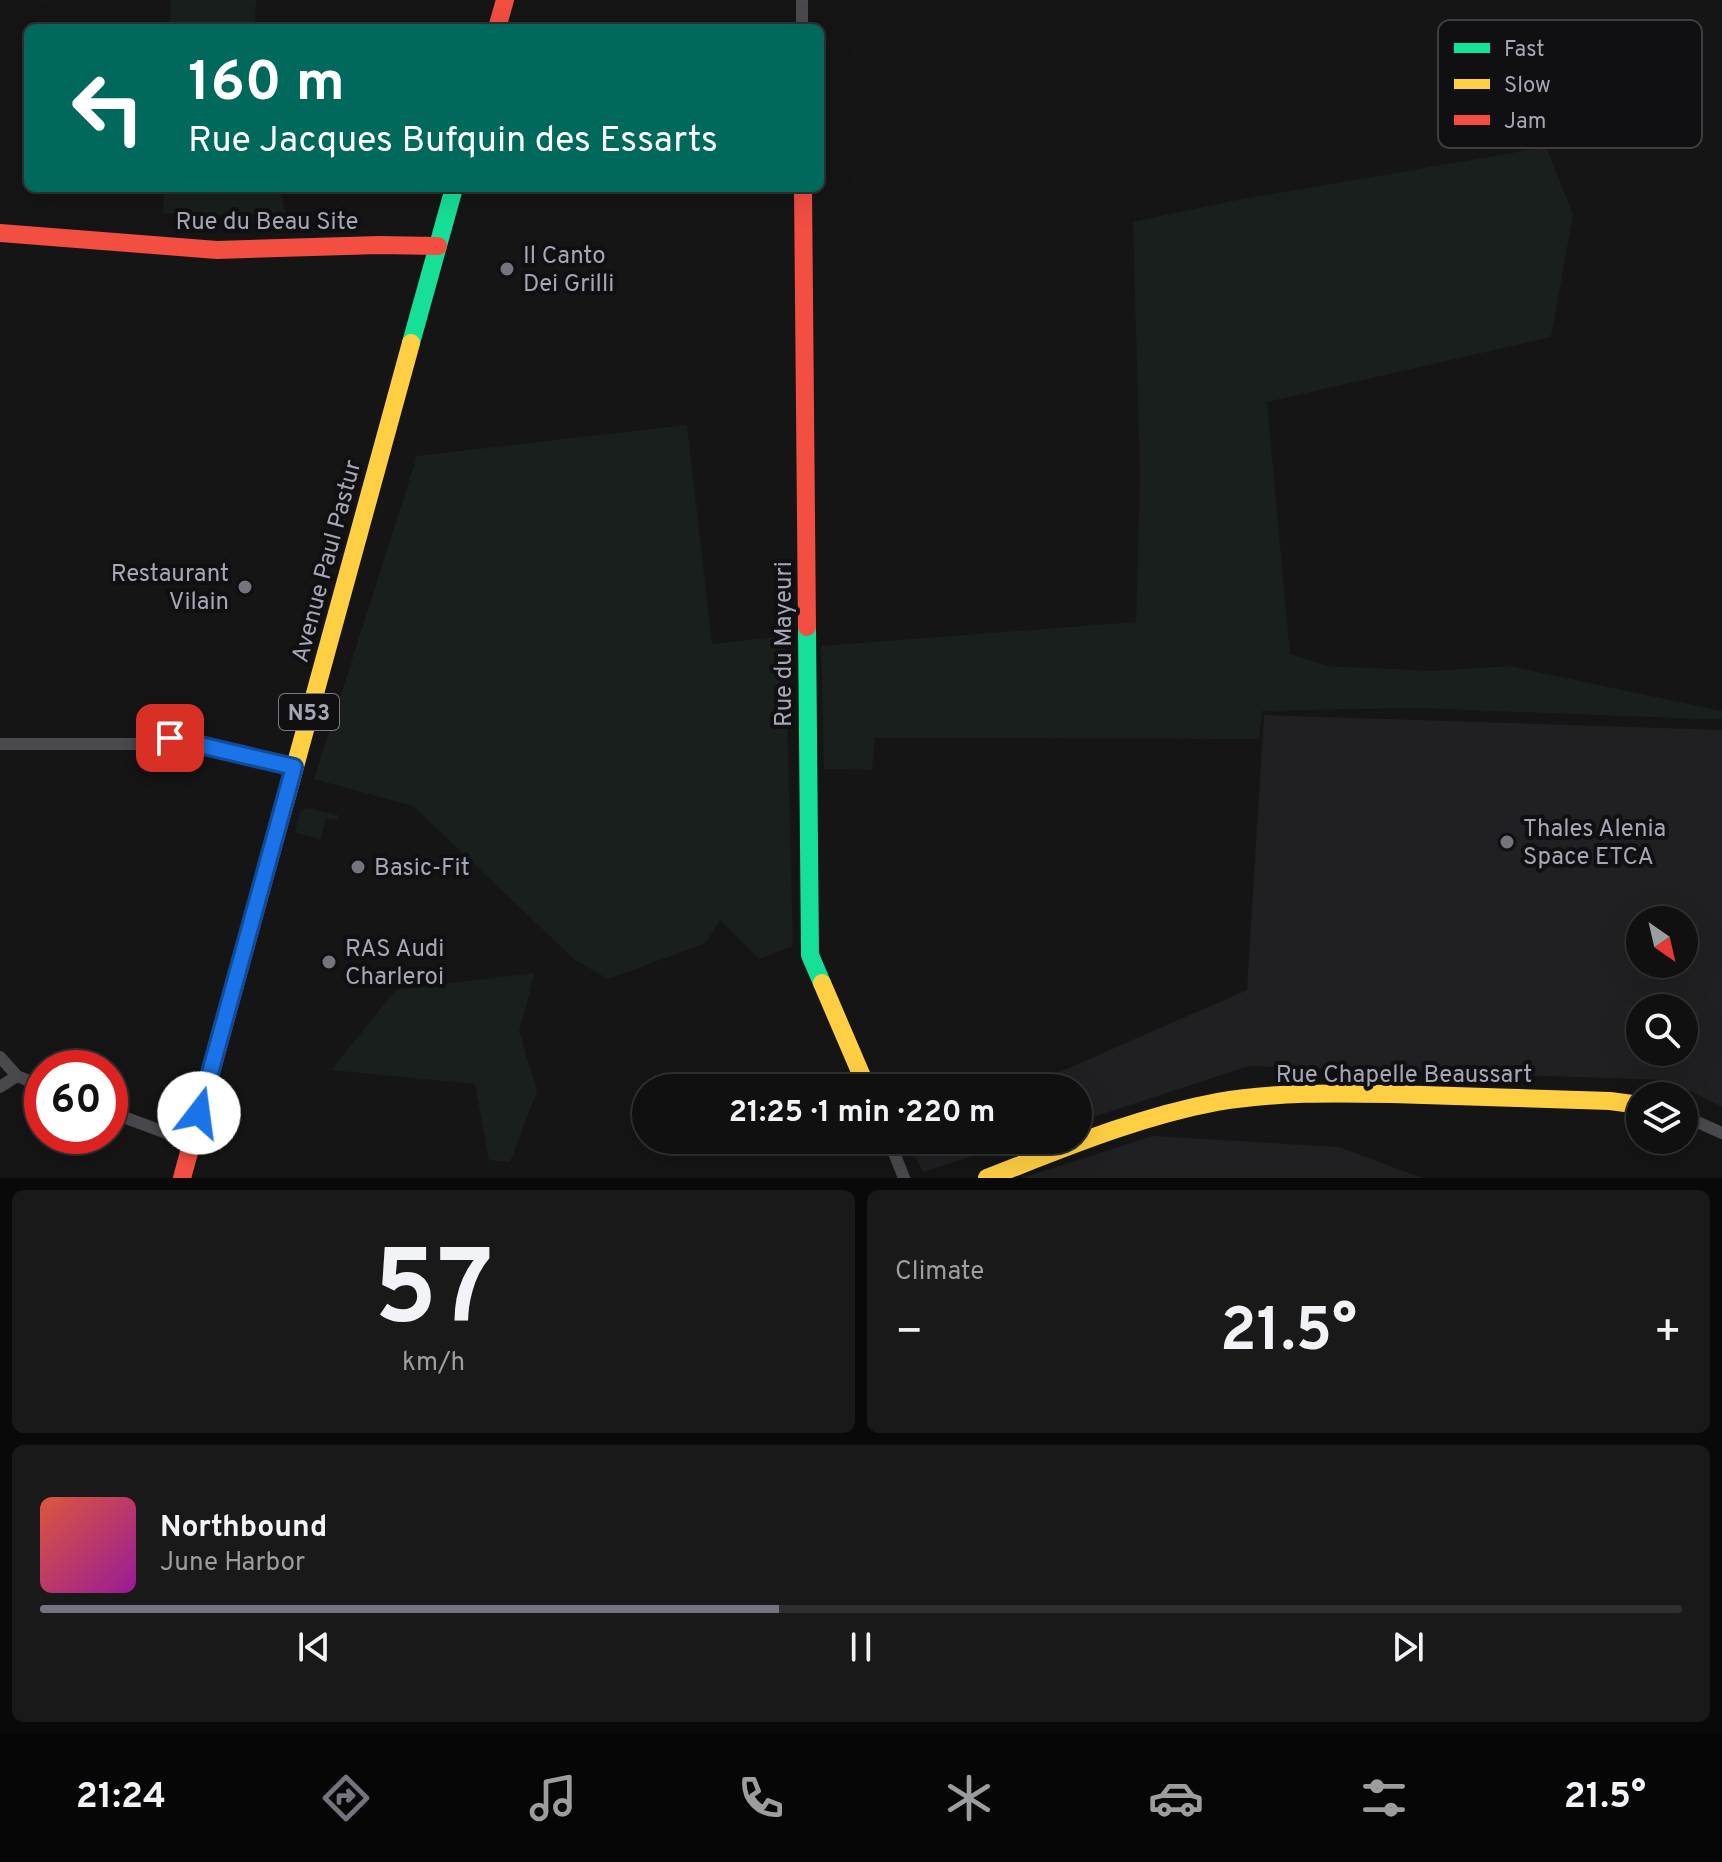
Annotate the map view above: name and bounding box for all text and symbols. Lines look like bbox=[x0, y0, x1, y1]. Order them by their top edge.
legend bbox=[1438, 20, 1702, 148]
text: Fast bbox=[1504, 37, 1545, 64]
text: 160 m bbox=[188, 50, 345, 120]
icon: left bbox=[56, 56, 160, 160]
text: Slow bbox=[1504, 73, 1551, 100]
text: Jam bbox=[1504, 109, 1547, 136]
text: Rue Jacques Bufquin des Essarts bbox=[188, 119, 718, 165]
street label: Rue du Beau Site bbox=[176, 208, 358, 238]
place label: Il Canto Dei Grilli bbox=[523, 242, 614, 300]
marker: Il Canto Dei Grilli bbox=[498, 260, 516, 278]
street label: Avenue Paul Pastur bbox=[286, 457, 369, 666]
place label: Restaurant Vilain bbox=[111, 560, 229, 618]
street label: Rue du Mayeuri bbox=[770, 561, 800, 727]
marker: Restaurant Vilain bbox=[236, 578, 254, 596]
road number: N53 bbox=[279, 694, 339, 730]
pin bbox=[136, 704, 204, 772]
icon: arrive bbox=[148, 716, 192, 760]
place label: Thales Alenia Space ETCA bbox=[1523, 815, 1666, 873]
marker: Thales Alenia Space ETCA bbox=[1498, 833, 1516, 851]
place label: Basic-Fit bbox=[374, 854, 470, 884]
marker: Basic-Fit bbox=[349, 858, 367, 876]
north arrow bbox=[1626, 906, 1698, 978]
map controls bbox=[1626, 906, 1698, 1154]
place label: RAS Audi Charleroi bbox=[345, 935, 444, 993]
marker: RAS Audi Charleroi bbox=[320, 953, 338, 971]
button: search bbox=[1626, 994, 1698, 1066]
speed limit sign: 60 bbox=[24, 1050, 128, 1154]
street label: Rue Chapelle Beaussart bbox=[1276, 1061, 1532, 1091]
position arrow bbox=[157, 1071, 241, 1155]
button: layers bbox=[1626, 1082, 1698, 1154]
text: 21:25 · 1 min · 220 m bbox=[729, 1095, 995, 1132]
text: 57 bbox=[374, 1229, 493, 1361]
text: Climate bbox=[895, 1256, 984, 1289]
text: 21.5° bbox=[1220, 1296, 1357, 1372]
text: − bbox=[895, 1306, 923, 1362]
text: + bbox=[1654, 1306, 1682, 1362]
text: km/h bbox=[402, 1347, 465, 1380]
text: Northbound bbox=[160, 1510, 327, 1547]
text: June Harbor bbox=[160, 1547, 305, 1580]
icon: previous bbox=[292, 1625, 336, 1669]
icon: pause bbox=[839, 1625, 883, 1669]
icon: next bbox=[1386, 1625, 1430, 1669]
icon: directions bbox=[318, 1770, 374, 1826]
icon: music bbox=[525, 1770, 581, 1826]
icon: phone bbox=[733, 1770, 789, 1826]
icon: climate bbox=[941, 1770, 997, 1826]
icon: car bbox=[1148, 1770, 1204, 1826]
icon: filters bbox=[1356, 1770, 1412, 1826]
text: 21:24 bbox=[76, 1775, 166, 1821]
text: 21.5° bbox=[1564, 1775, 1646, 1821]

